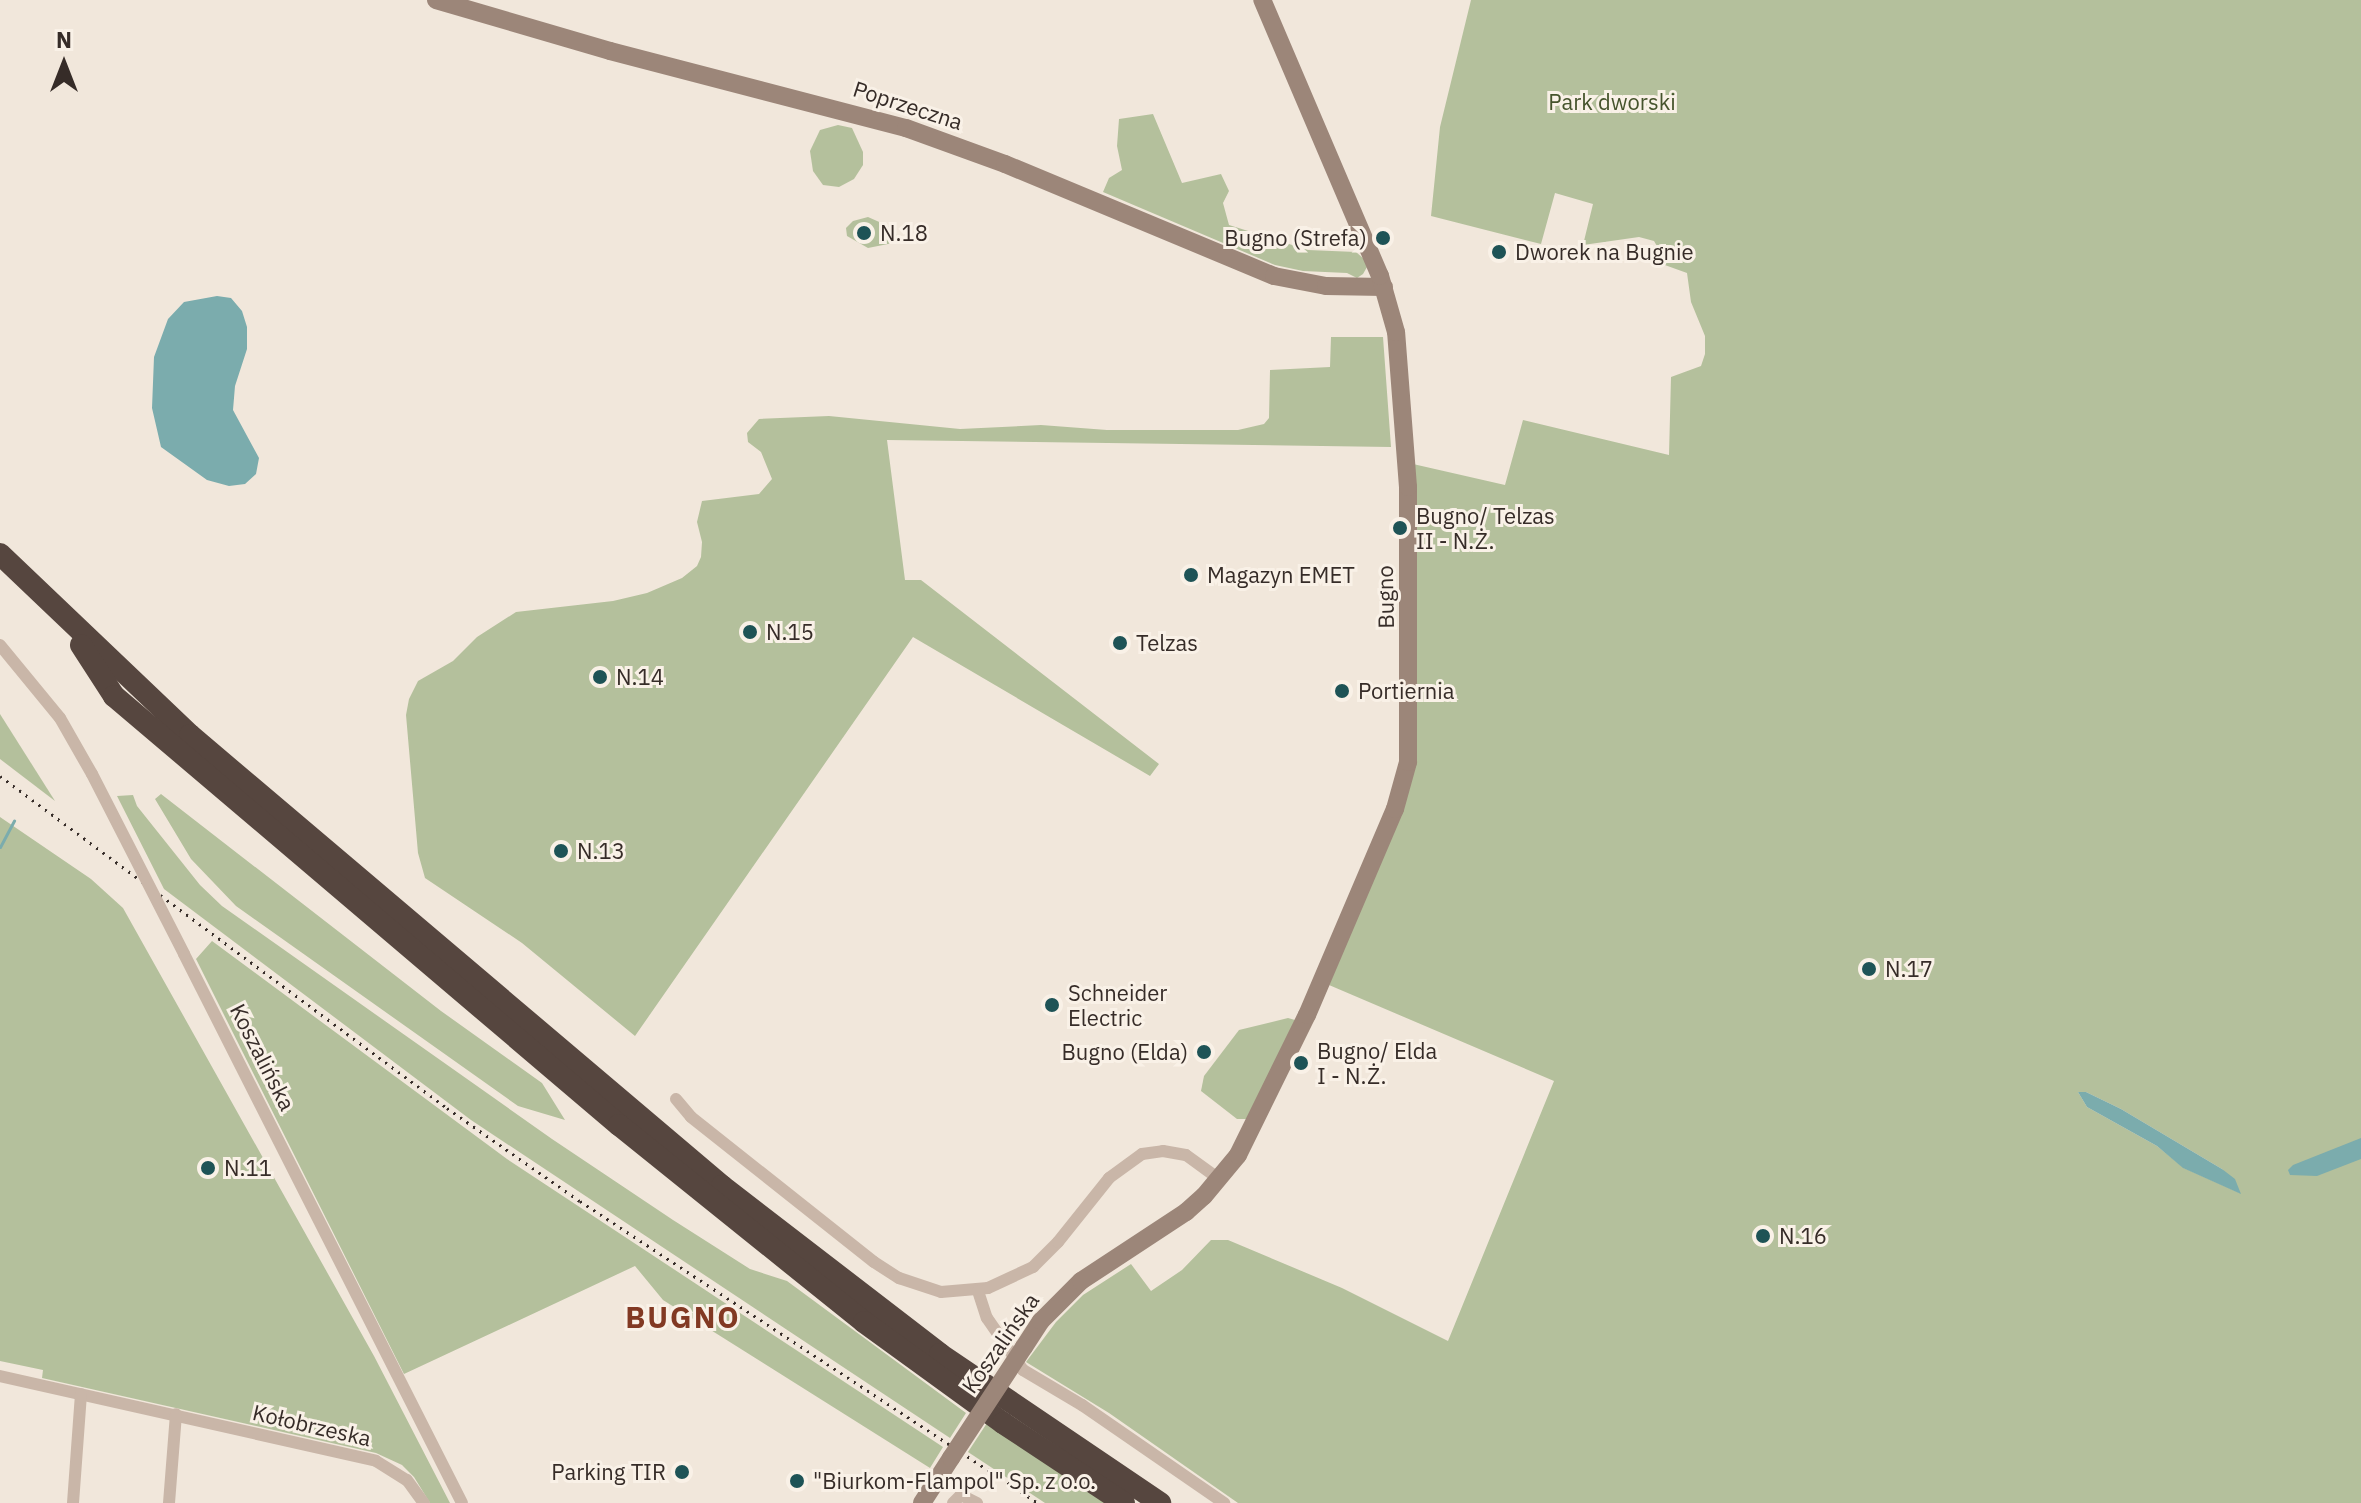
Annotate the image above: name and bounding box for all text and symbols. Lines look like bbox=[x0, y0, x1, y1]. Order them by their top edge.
north arrow bbox=[24, 24, 104, 104]
text: N bbox=[56, 25, 72, 54]
street label: Poprzeczna bbox=[850, 75, 966, 135]
park label: Park dworski bbox=[1548, 89, 1676, 115]
place label: N.18 bbox=[880, 220, 928, 246]
marker: N.18 bbox=[855, 224, 873, 242]
place label: Bugno (Strefa) bbox=[1224, 225, 1367, 251]
marker: Bugno (Strefa) bbox=[1374, 229, 1392, 247]
place label: Dworek na Bugnie bbox=[1515, 239, 1694, 265]
marker: Dworek na Bugnie bbox=[1490, 243, 1508, 261]
place label: Bugno/ Telzas II - N.Ż. bbox=[1416, 502, 1555, 554]
marker: Bugno/ Telzas II - N.Ż. bbox=[1391, 519, 1409, 537]
place label: Magazyn EMET bbox=[1207, 562, 1355, 588]
street label: Bugno bbox=[1371, 565, 1399, 629]
marker: Magazyn EMET bbox=[1182, 566, 1200, 584]
place label: N.15 bbox=[766, 619, 814, 645]
marker: N.15 bbox=[741, 623, 759, 641]
place label: Telzas bbox=[1136, 630, 1198, 656]
marker: Telzas bbox=[1111, 634, 1129, 652]
place label: N.14 bbox=[616, 664, 664, 690]
marker: N.14 bbox=[591, 668, 609, 686]
place label: Portiernia bbox=[1358, 678, 1454, 704]
marker: Portiernia bbox=[1333, 682, 1351, 700]
place label: N.13 bbox=[577, 838, 625, 864]
marker: N.13 bbox=[552, 842, 570, 860]
place label: N.17 bbox=[1885, 956, 1933, 982]
marker: N.17 bbox=[1860, 960, 1878, 978]
place label: Schneider Electric bbox=[1068, 979, 1167, 1030]
marker: Schneider Electric bbox=[1043, 996, 1061, 1014]
street label: Koszalińska bbox=[225, 999, 301, 1115]
place label: Bugno/ Elda I - N.Ż. bbox=[1317, 1037, 1437, 1088]
place label: Bugno (Elda) bbox=[1061, 1039, 1188, 1065]
marker: Bugno (Elda) bbox=[1195, 1043, 1213, 1061]
marker: Bugno/ Elda I - N.Ż. bbox=[1292, 1054, 1310, 1072]
place label: N.11 bbox=[224, 1155, 272, 1181]
marker: N.11 bbox=[199, 1159, 217, 1177]
place label: N.16 bbox=[1779, 1223, 1827, 1249]
marker: N.16 bbox=[1754, 1227, 1772, 1245]
street label: Koszalińska bbox=[956, 1288, 1044, 1398]
district label: BUGNO bbox=[625, 1299, 741, 1335]
street label: Kołobrzeska bbox=[250, 1399, 374, 1451]
place label: Parking TIR bbox=[551, 1459, 666, 1485]
marker: Parking TIR bbox=[673, 1463, 691, 1481]
place label: "Biurkom-Flampol" Sp. z o.o. bbox=[813, 1468, 1096, 1494]
marker: "Biurkom-Flampol" Sp. z o.o. bbox=[788, 1472, 806, 1490]

